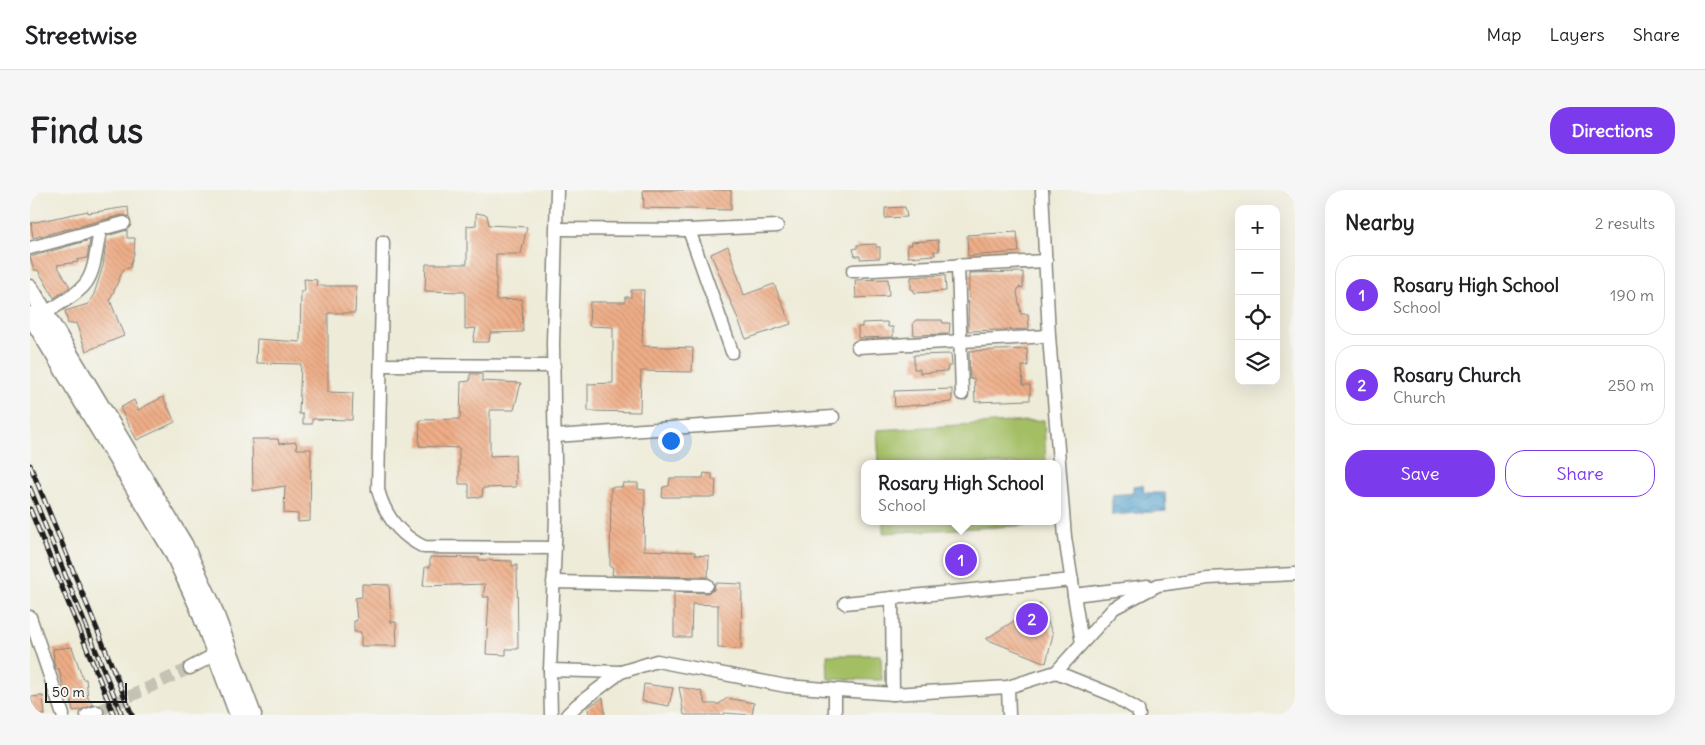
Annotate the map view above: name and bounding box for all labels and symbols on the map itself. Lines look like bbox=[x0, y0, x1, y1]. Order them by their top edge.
your location bbox=[658, 428, 684, 454]
pin: 1 bbox=[945, 541, 977, 579]
pin: 2 bbox=[1016, 600, 1048, 638]
scale bar bbox=[45, 680, 128, 703]

